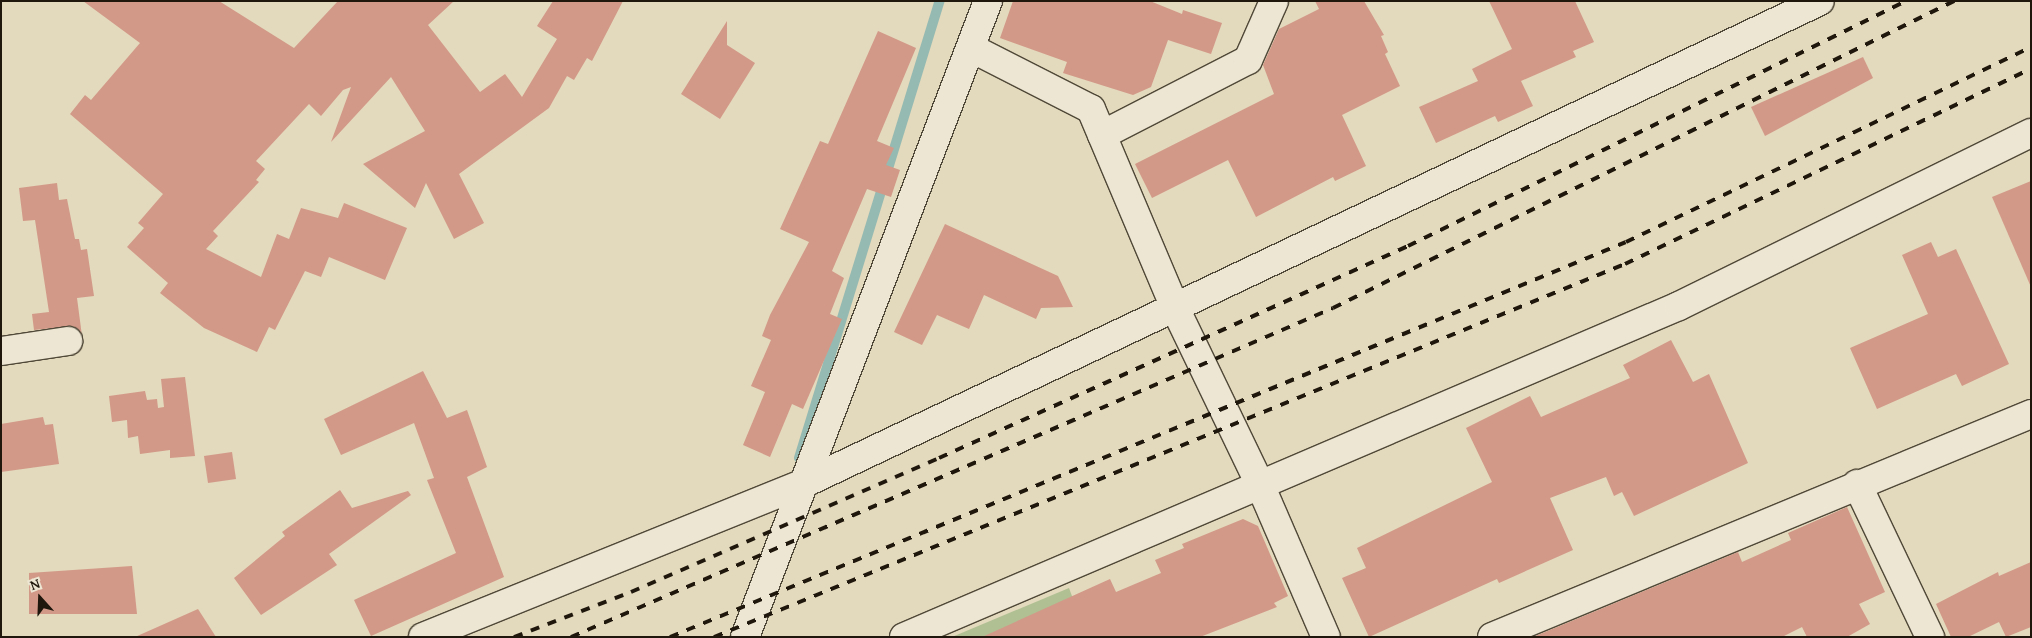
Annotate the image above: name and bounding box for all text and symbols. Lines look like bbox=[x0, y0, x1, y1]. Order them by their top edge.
north arrow bbox=[15, 573, 65, 623]
text: N bbox=[27, 573, 43, 595]

